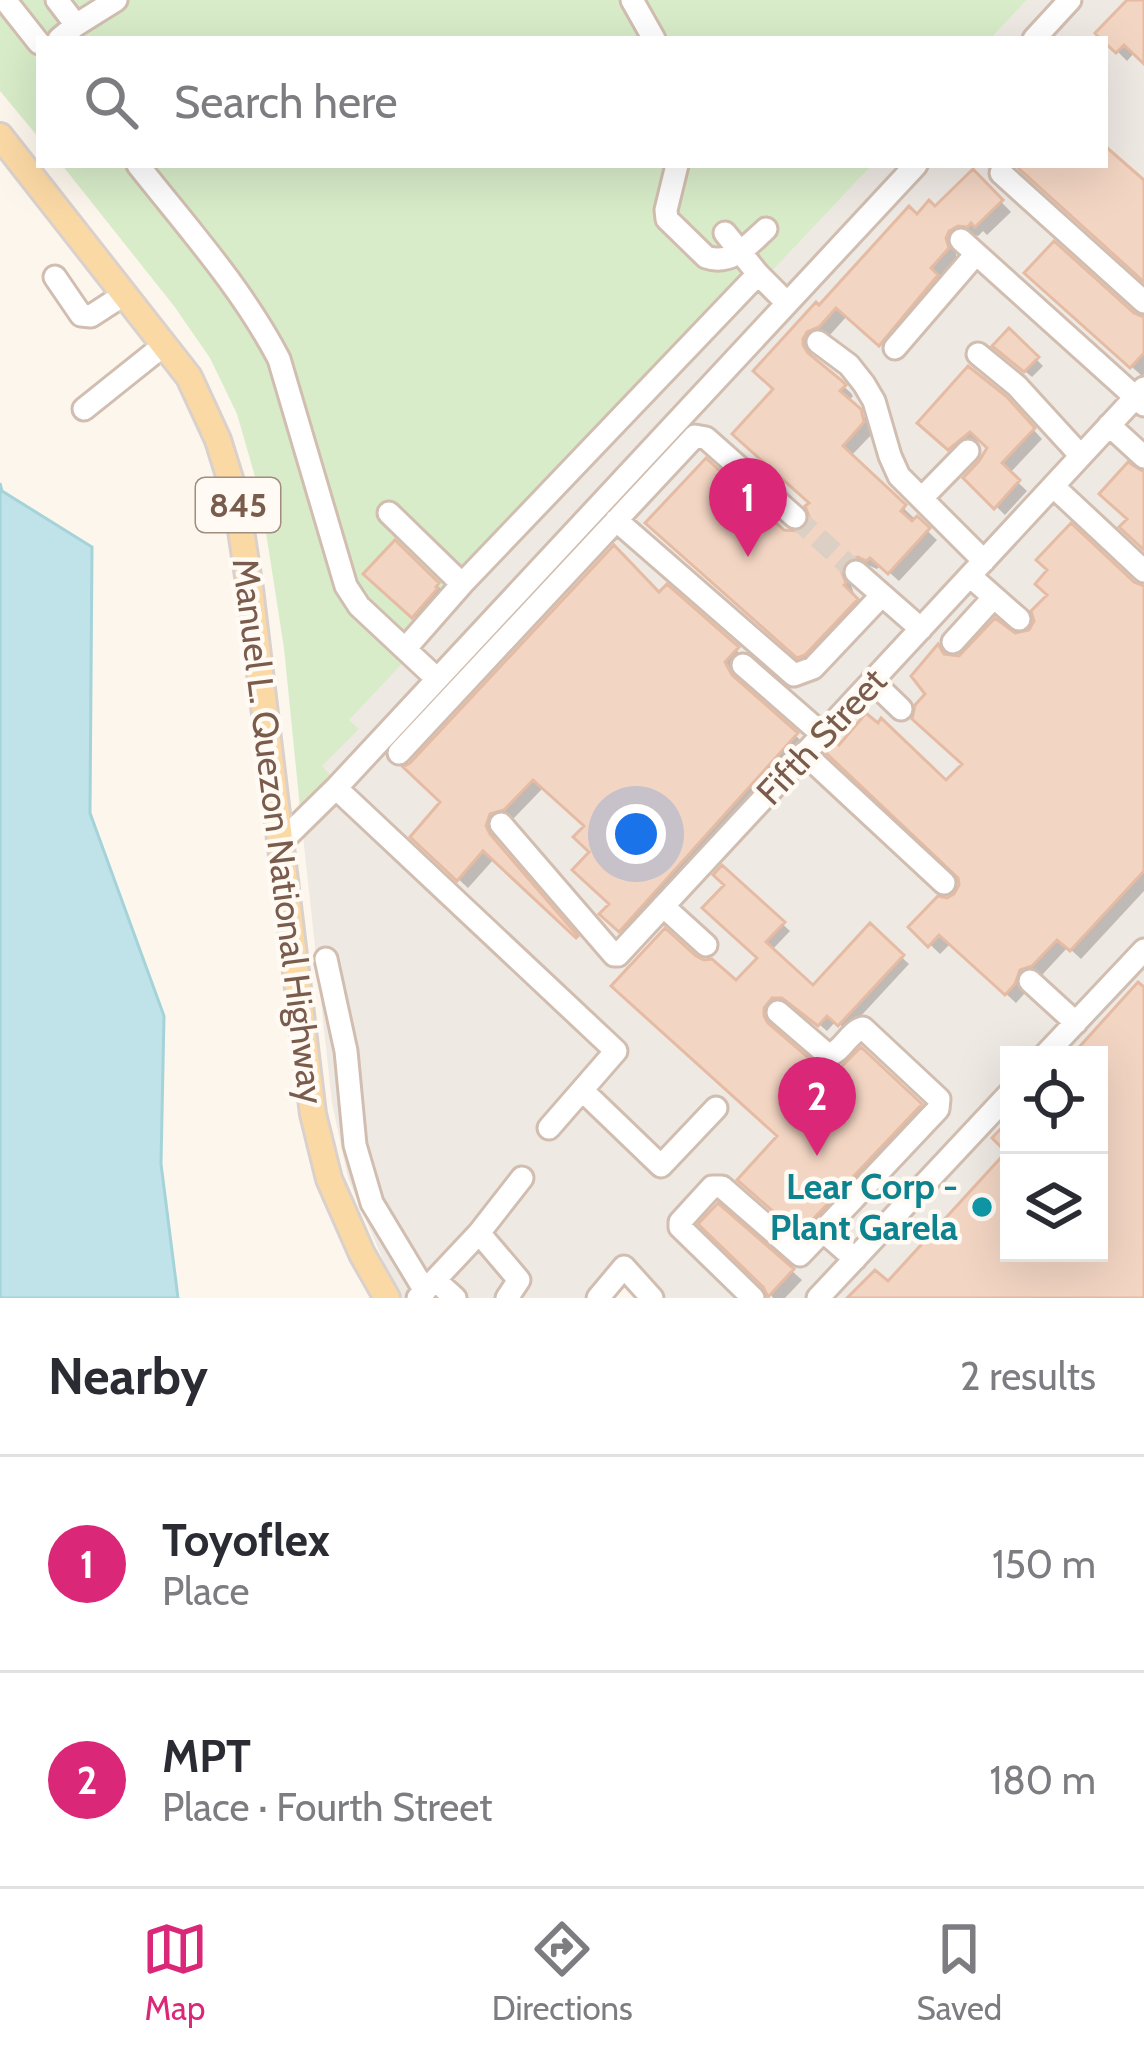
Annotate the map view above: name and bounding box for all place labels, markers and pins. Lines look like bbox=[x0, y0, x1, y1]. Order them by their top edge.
pin: 1 bbox=[709, 458, 787, 557]
pin: 2 bbox=[778, 1057, 856, 1156]
place label: Lear Corp - Plant Garela bbox=[770, 1164, 958, 1249]
marker: Lear Corp - Plant Garela bbox=[969, 1194, 995, 1220]

